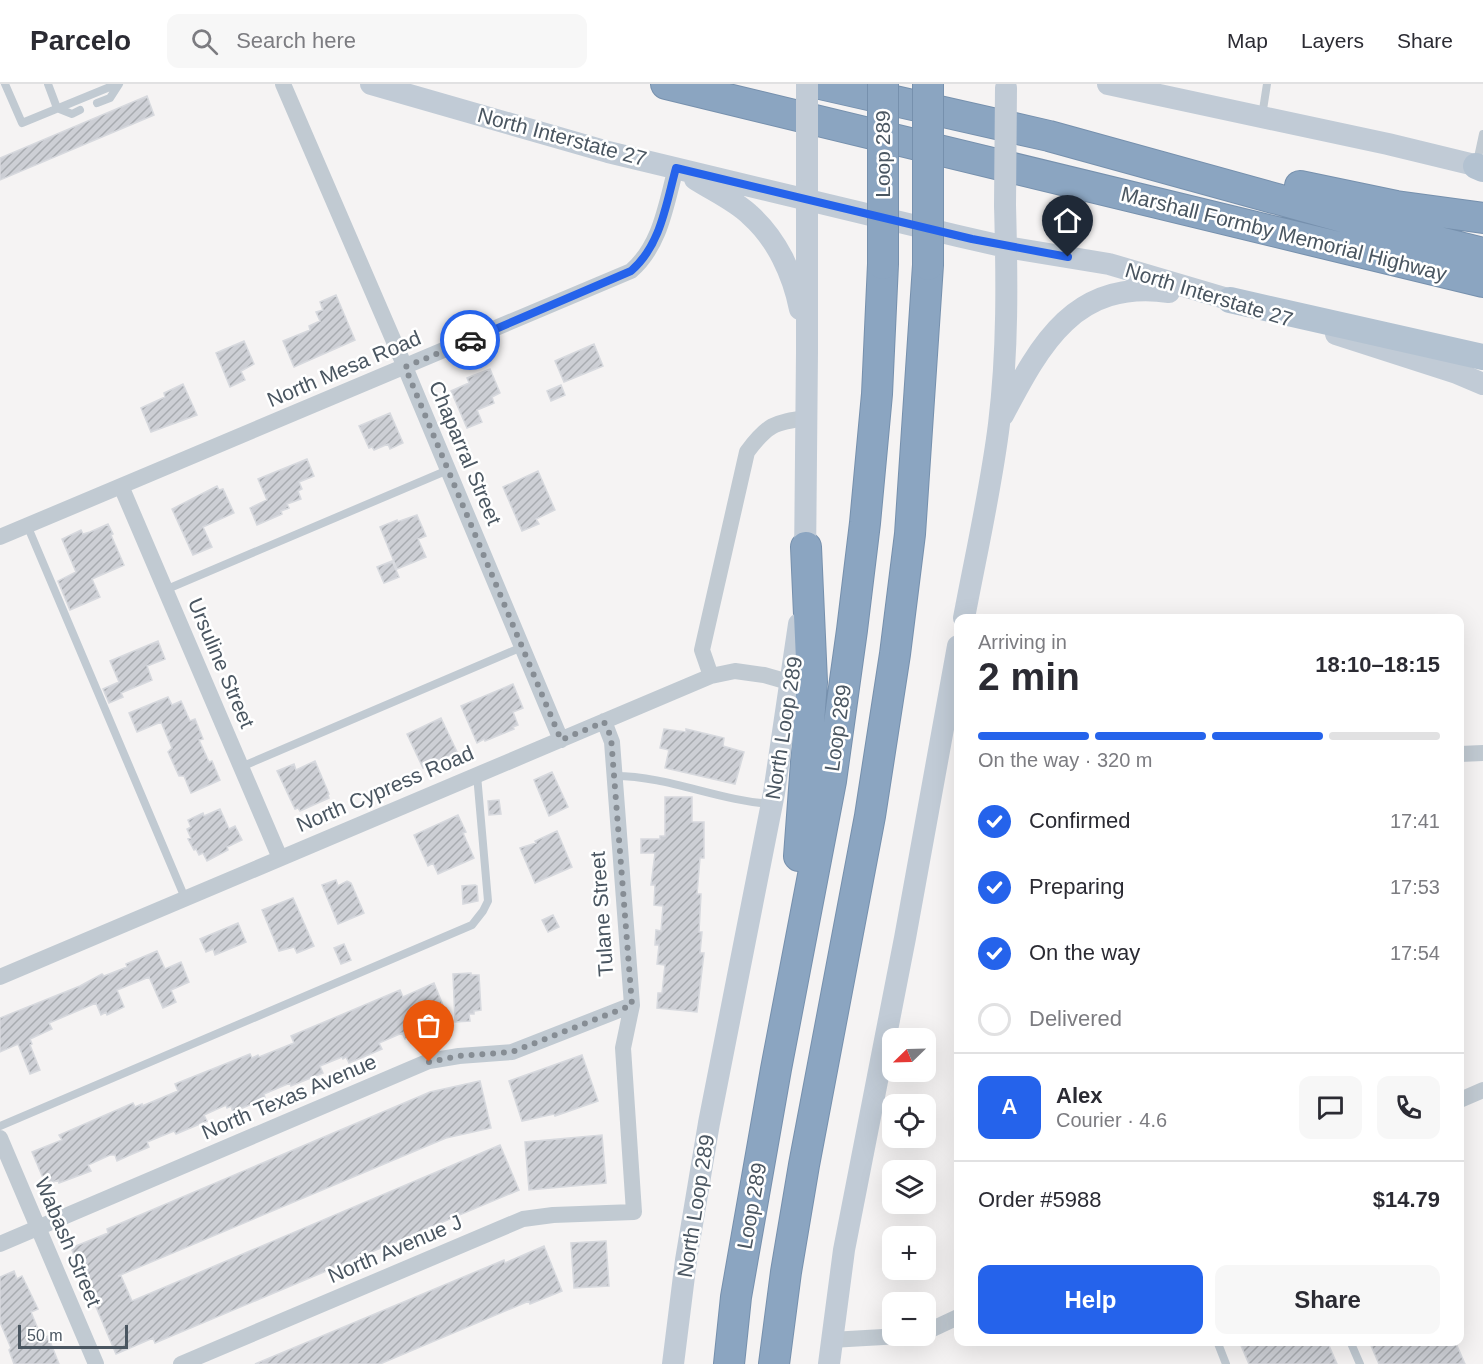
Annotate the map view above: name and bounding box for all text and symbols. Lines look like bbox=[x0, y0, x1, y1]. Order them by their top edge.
search box bbox=[167, 14, 587, 68]
text: Parcelo bbox=[30, 25, 131, 56]
icon: search bbox=[188, 25, 221, 58]
text: Search here bbox=[236, 28, 356, 53]
text: Map bbox=[1227, 29, 1268, 52]
text: Layers bbox=[1301, 29, 1364, 52]
text: Share bbox=[1397, 29, 1453, 52]
street label: North Interstate 27 bbox=[475, 103, 649, 170]
street label: Loop 289 bbox=[871, 110, 894, 198]
street label: Marshall Formby Memorial Highway bbox=[1119, 182, 1450, 285]
pin bbox=[1042, 195, 1093, 257]
icon: home bbox=[1051, 204, 1084, 237]
street label: North Interstate 27 bbox=[1123, 258, 1296, 331]
courier bbox=[440, 310, 500, 370]
icon: car bbox=[454, 324, 487, 357]
street label: North Mesa Road bbox=[264, 326, 424, 411]
street label: Chaparral Street bbox=[425, 377, 506, 528]
street label: Ursuline Street bbox=[184, 594, 259, 731]
text: Arriving in bbox=[978, 631, 1067, 653]
text: 18:10–18:15 bbox=[1315, 652, 1440, 677]
street label: North Loop 289 bbox=[761, 655, 806, 801]
text: 2 min bbox=[978, 655, 1080, 698]
street label: Loop 289 bbox=[820, 683, 855, 773]
street label: North Cypress Road bbox=[293, 741, 477, 836]
text: On the way · 320 m bbox=[978, 749, 1153, 771]
icon: check bbox=[978, 805, 1011, 838]
text: Confirmed bbox=[1029, 808, 1130, 833]
text: 17:41 bbox=[1390, 810, 1440, 832]
street label: Tulane Street bbox=[586, 851, 617, 977]
icon: check bbox=[978, 871, 1011, 904]
text: Preparing bbox=[1029, 874, 1124, 899]
text: 17:53 bbox=[1390, 876, 1440, 898]
icon: check bbox=[978, 937, 1011, 970]
text: On the way bbox=[1029, 940, 1140, 965]
text: 17:54 bbox=[1390, 942, 1440, 964]
pin bbox=[403, 1000, 454, 1062]
text: Delivered bbox=[1029, 1006, 1122, 1031]
icon: bag bbox=[412, 1009, 445, 1042]
north arrow bbox=[882, 1028, 936, 1082]
map controls bbox=[882, 1028, 936, 1346]
street label: North Texas Avenue bbox=[198, 1049, 379, 1144]
button: chat bbox=[1299, 1076, 1362, 1139]
button: phone bbox=[1377, 1076, 1440, 1139]
text: Alex bbox=[1056, 1083, 1102, 1108]
button: locate bbox=[882, 1094, 936, 1148]
text: A bbox=[1002, 1094, 1017, 1119]
text: Courier · 4.6 bbox=[1056, 1109, 1167, 1131]
street label: North Loop 289 bbox=[673, 1133, 718, 1279]
button: layers bbox=[882, 1160, 936, 1214]
street label: Loop 289 bbox=[733, 1161, 770, 1251]
street label: Wabash Street bbox=[31, 1174, 106, 1310]
text: Order #5988 bbox=[978, 1187, 1102, 1212]
text: $14.79 bbox=[1373, 1187, 1440, 1212]
street label: North Avenue J bbox=[324, 1210, 465, 1287]
button: + bbox=[882, 1226, 936, 1280]
button: Help bbox=[978, 1265, 1203, 1334]
button: Share bbox=[1215, 1265, 1440, 1334]
button: − bbox=[882, 1292, 936, 1346]
scale bar bbox=[18, 1322, 128, 1350]
text: 50 m bbox=[27, 1327, 63, 1344]

